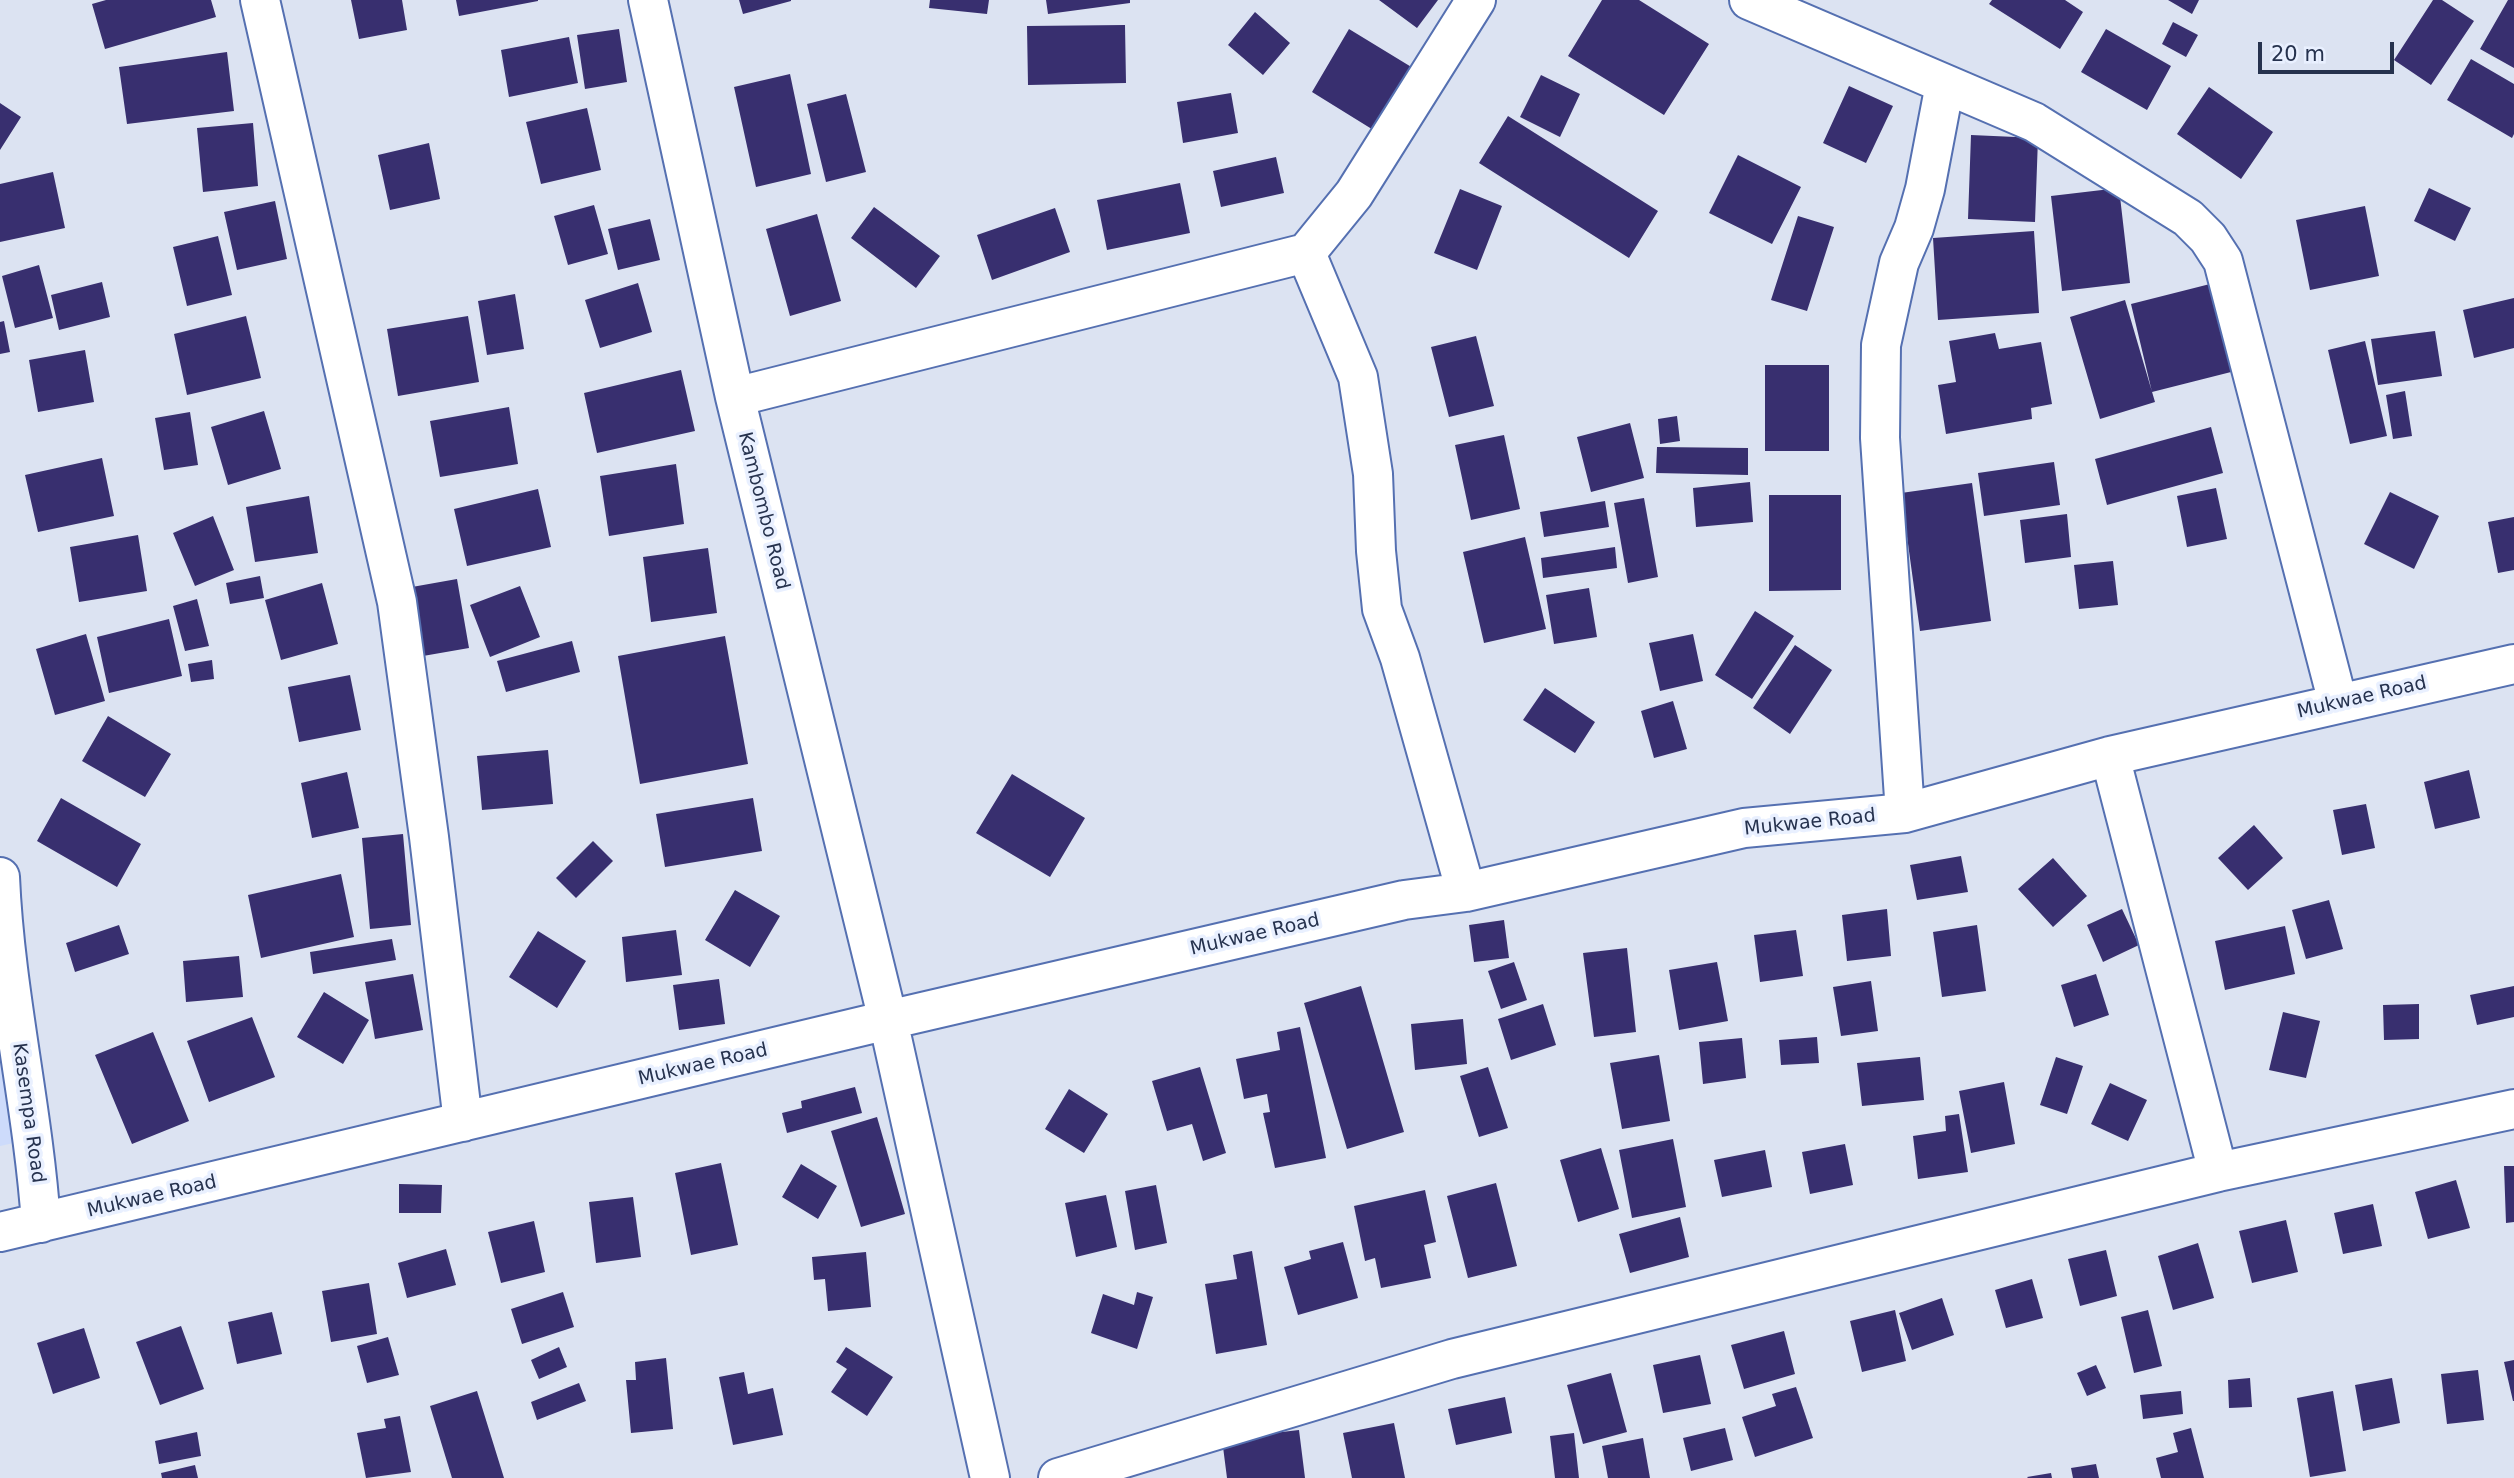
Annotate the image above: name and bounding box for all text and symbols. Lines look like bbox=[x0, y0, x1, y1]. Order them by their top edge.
scale bar bbox=[2262, 28, 2398, 72]
text: 20 m bbox=[2271, 42, 2325, 66]
street label: Kambombo Road bbox=[732, 430, 794, 592]
street label: Mukwae Road bbox=[2295, 672, 2429, 724]
street label: Mukwae Road bbox=[1743, 805, 1877, 841]
street label: Mukwae Road bbox=[1188, 909, 1322, 961]
street label: Mukwae Road bbox=[636, 1039, 770, 1091]
street label: Kasempa Road bbox=[7, 1041, 49, 1185]
street label: Mukwae Road bbox=[85, 1171, 219, 1223]

